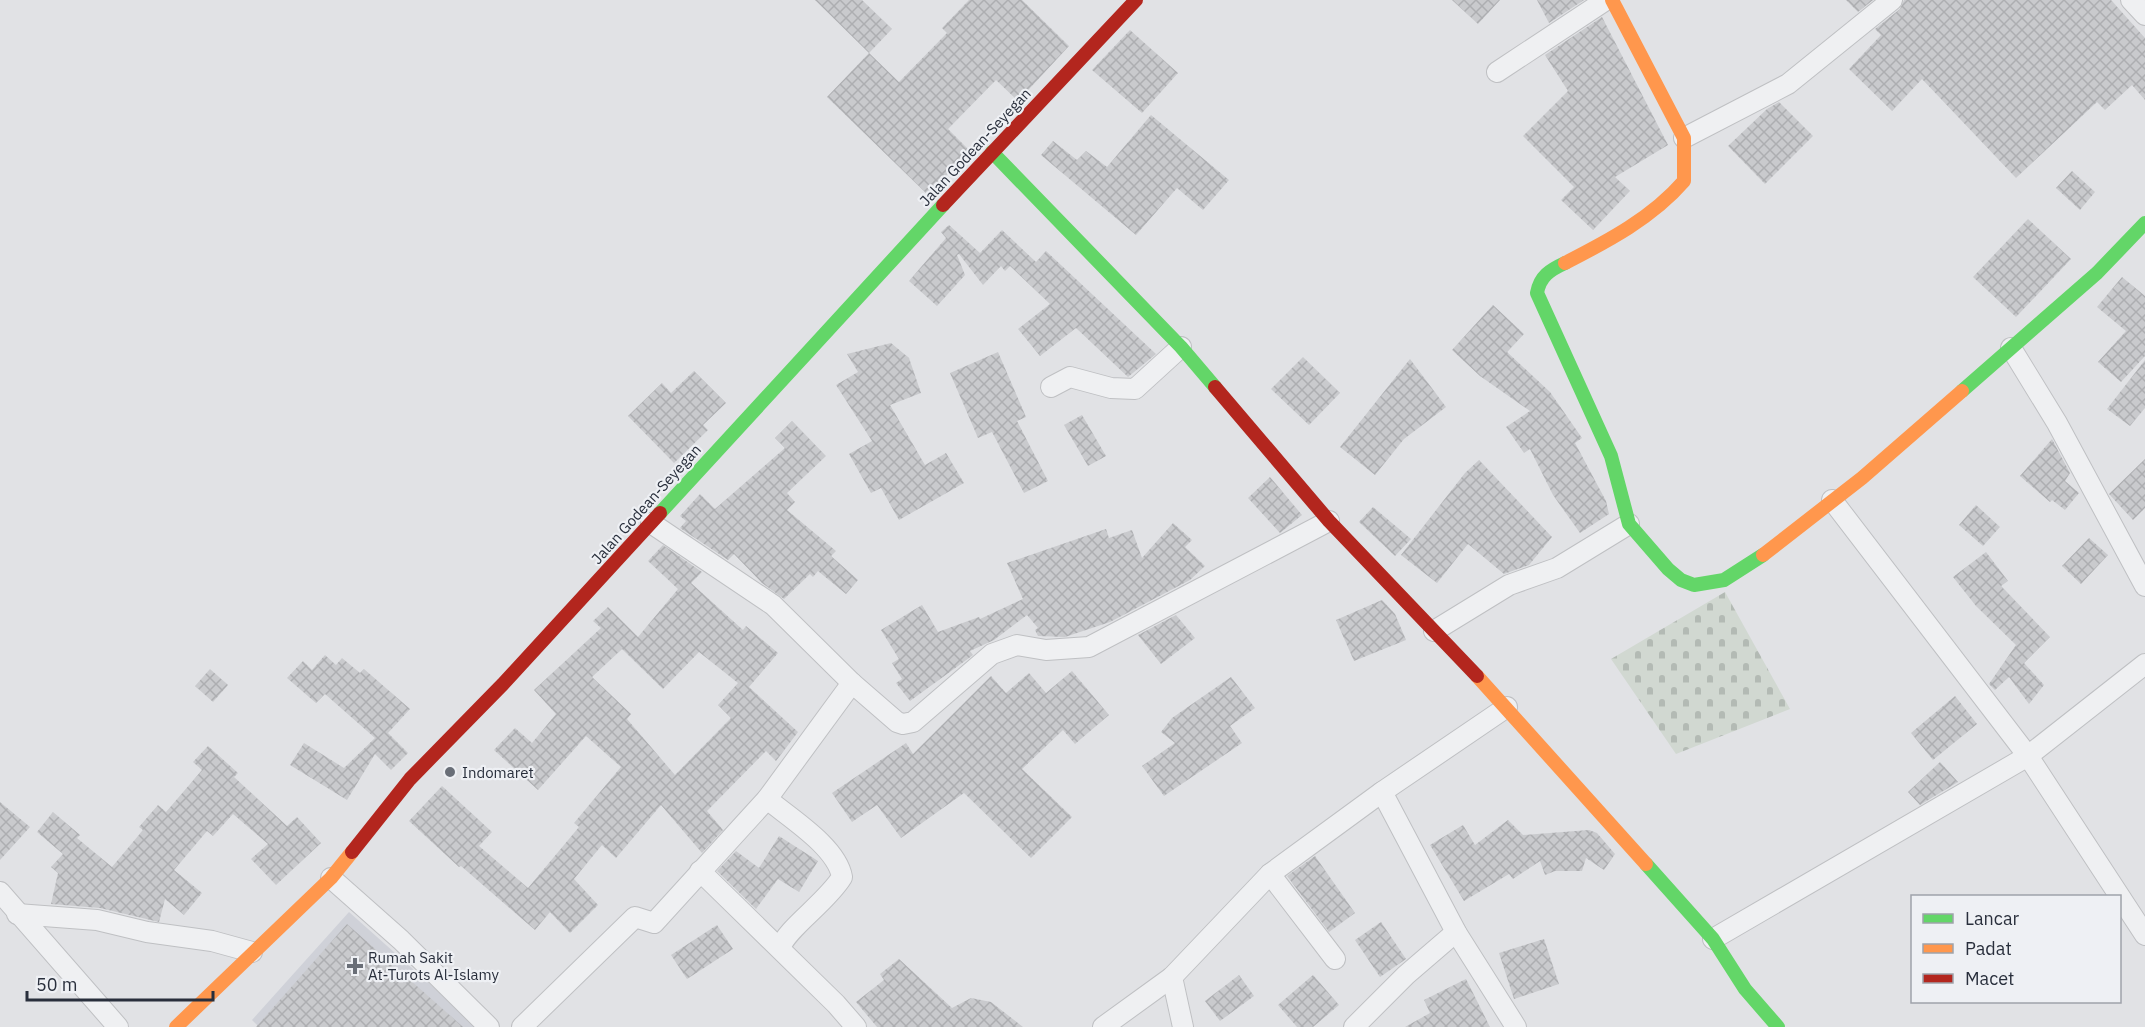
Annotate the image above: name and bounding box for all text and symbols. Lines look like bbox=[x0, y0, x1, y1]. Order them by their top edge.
street label: Jalan Godean-Seyegan bbox=[915, 84, 1035, 210]
street label: Jalan Godean-Seyegan bbox=[587, 440, 705, 568]
place label: Indomaret bbox=[462, 763, 534, 782]
marker: Indomaret bbox=[443, 765, 457, 779]
legend bbox=[1911, 895, 2121, 1003]
text: Lancar bbox=[1965, 907, 2020, 930]
text: Padat bbox=[1965, 937, 2012, 960]
place label: Rumah Sakit At-Turots Al-Islamy bbox=[368, 948, 499, 984]
marker: Rumah Sakit At-Turots Al-Islamy bbox=[346, 957, 364, 975]
scale bar bbox=[27, 964, 213, 1002]
text: Macet bbox=[1965, 967, 2014, 990]
text: 50 m bbox=[36, 973, 78, 996]

